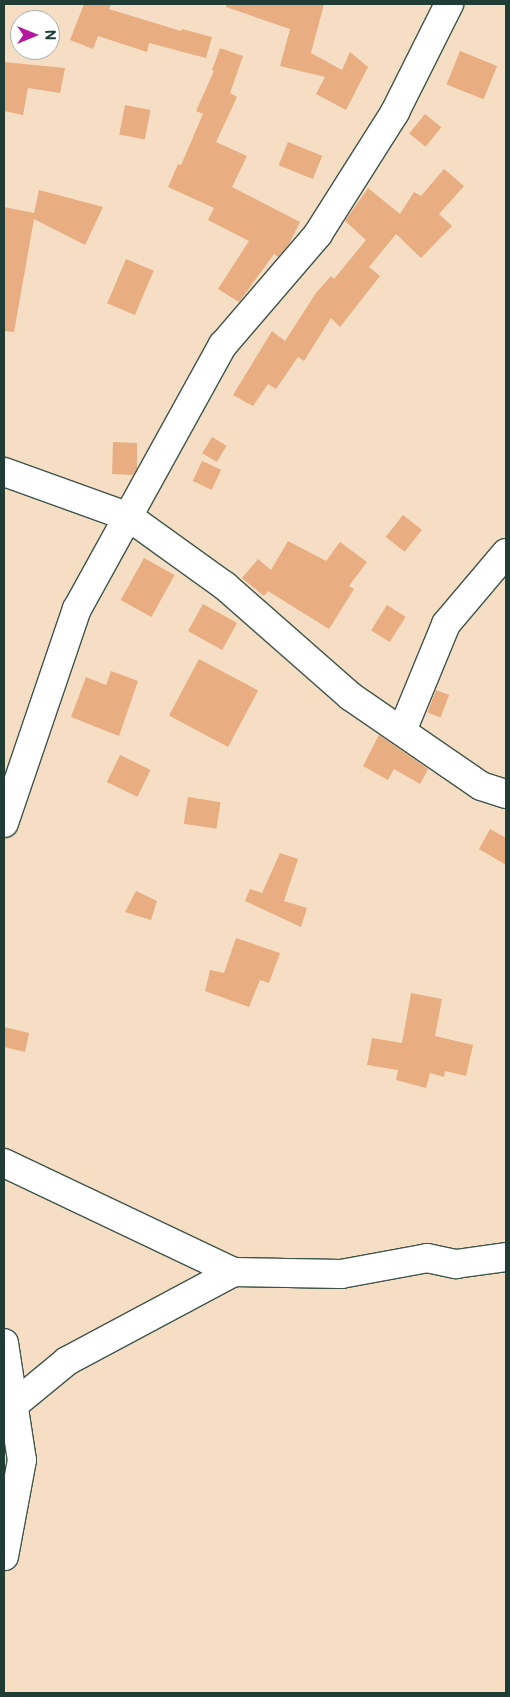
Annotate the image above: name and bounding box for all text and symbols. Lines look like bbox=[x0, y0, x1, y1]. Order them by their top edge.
north arrow bbox=[10, 10, 60, 60]
text: N bbox=[41, 30, 58, 40]

